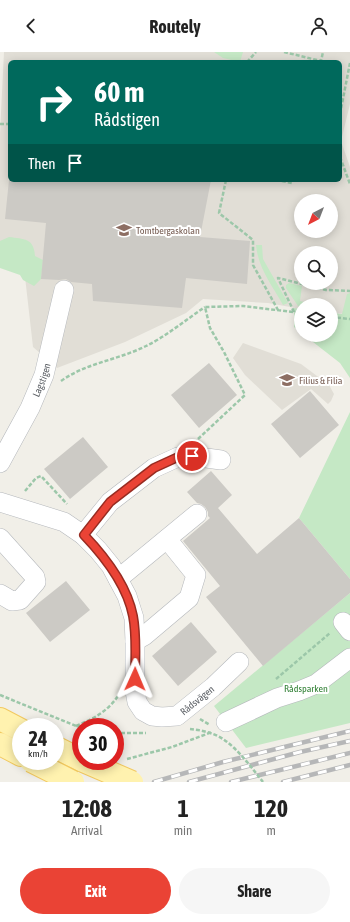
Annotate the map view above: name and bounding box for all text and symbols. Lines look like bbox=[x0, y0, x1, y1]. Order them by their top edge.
icon: back bbox=[20, 15, 42, 37]
icon: person bbox=[308, 15, 330, 37]
text: Routely bbox=[149, 16, 201, 37]
icon: right bbox=[28, 76, 80, 128]
text: 60 m bbox=[94, 76, 144, 108]
text: Rådstigen bbox=[94, 109, 160, 130]
icon: arrive bbox=[64, 152, 86, 174]
text: Then bbox=[28, 155, 56, 172]
north arrow bbox=[294, 194, 338, 238]
map controls bbox=[294, 194, 338, 342]
school or university icon: Tomtbergaskolan bbox=[115, 221, 133, 239]
place label: Tomtbergaskolan bbox=[136, 225, 200, 236]
button: search bbox=[294, 246, 338, 290]
button: layers bbox=[294, 298, 338, 342]
street label: Lagstigen bbox=[30, 362, 53, 399]
school or university icon: Filius & Filia bbox=[278, 371, 296, 389]
place label: Filius & Filia bbox=[299, 375, 343, 386]
pin bbox=[175, 439, 209, 473]
icon: arrive bbox=[181, 445, 203, 467]
position arrow bbox=[114, 658, 156, 700]
street label: Rådsvägen bbox=[178, 683, 216, 717]
park label: Rådsparken bbox=[284, 683, 328, 694]
speed limit sign: 30 bbox=[72, 718, 124, 770]
text: 24 bbox=[29, 727, 47, 750]
text: km/h bbox=[28, 748, 48, 759]
text: 12:08 bbox=[62, 795, 112, 822]
text: 1 bbox=[177, 795, 189, 822]
text: 120 bbox=[254, 795, 288, 822]
text: Arrival bbox=[71, 823, 103, 838]
text: min bbox=[174, 823, 192, 838]
text: m bbox=[266, 823, 276, 838]
button: Exit bbox=[20, 868, 171, 914]
button: Share bbox=[179, 868, 330, 914]

